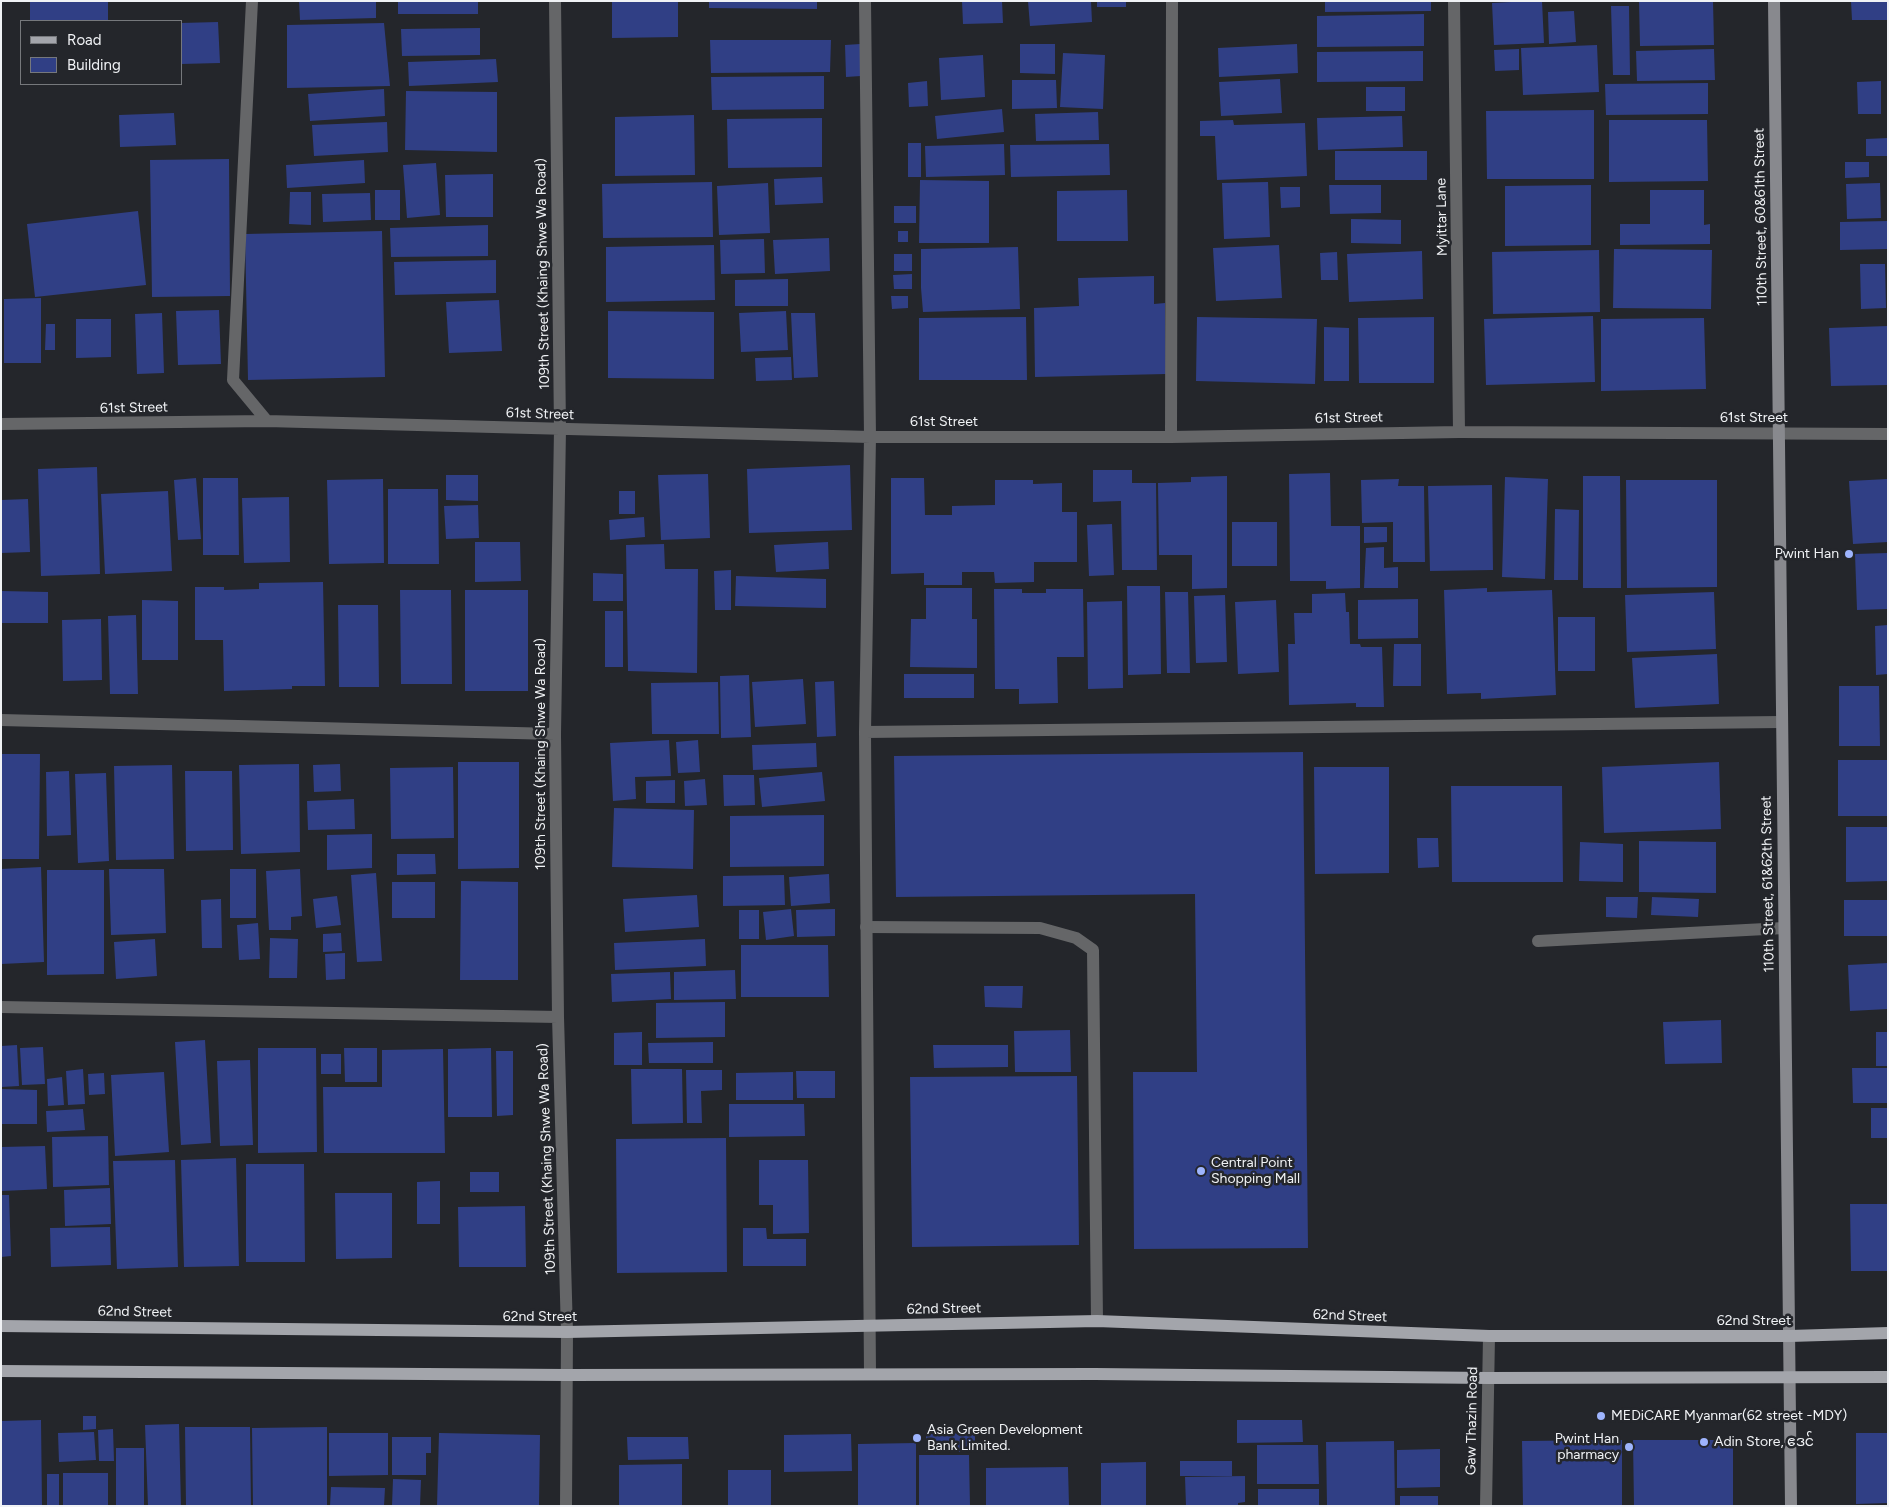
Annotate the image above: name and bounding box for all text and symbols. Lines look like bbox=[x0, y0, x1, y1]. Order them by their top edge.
legend bbox=[20, 20, 182, 85]
text: Road bbox=[67, 31, 102, 49]
text: Building bbox=[67, 56, 121, 74]
street label: 110th Street, 60&61th Street bbox=[1751, 128, 1771, 306]
street label: 109th Street (Khaing Shwe Wa Road) bbox=[533, 158, 553, 390]
street label: Myittar Lane bbox=[1433, 178, 1451, 256]
street label: 61st Street bbox=[100, 399, 168, 417]
street label: 61st Street bbox=[506, 404, 574, 424]
street label: 61st Street bbox=[1315, 409, 1383, 427]
street label: 61st Street bbox=[1720, 410, 1788, 426]
street label: 61st Street bbox=[910, 414, 978, 430]
place label: Pwint Han bbox=[1775, 546, 1839, 562]
marker: Pwint Han bbox=[1843, 548, 1855, 560]
street label: 109th Street (Khaing Shwe Wa Road) bbox=[533, 638, 549, 870]
street label: 110th Street, 61&62th Street bbox=[1758, 795, 1778, 973]
street label: 109th Street (Khaing Shwe Wa Road) bbox=[535, 1043, 559, 1275]
place label: Central Point Shopping Mall bbox=[1211, 1155, 1300, 1188]
marker: Central Point Shopping Mall bbox=[1195, 1165, 1207, 1177]
street label: 62nd Street bbox=[907, 1300, 981, 1318]
street label: 62nd Street bbox=[98, 1303, 172, 1321]
street label: 62nd Street bbox=[1313, 1306, 1387, 1326]
street label: 62nd Street bbox=[503, 1309, 577, 1325]
street label: 62nd Street bbox=[1717, 1313, 1791, 1329]
street label: Gaw Thazin Road bbox=[1463, 1367, 1481, 1475]
place label: MEDiCARE Myanmar(62 street -MDY) bbox=[1611, 1408, 1847, 1424]
marker: MEDiCARE Myanmar(62 street -MDY) bbox=[1595, 1410, 1607, 1422]
place label: Asia Green Development Bank Limited. bbox=[927, 1422, 1083, 1454]
place label: Pwint Han pharmacy bbox=[1555, 1431, 1619, 1464]
marker: Asia Green Development Bank Limited. bbox=[911, 1432, 923, 1444]
place label: Adin Store, ဧဒင် bbox=[1714, 1434, 1814, 1450]
marker: Adin Store, ဧဒင် bbox=[1698, 1436, 1710, 1448]
marker: Pwint Han pharmacy bbox=[1623, 1441, 1635, 1453]

